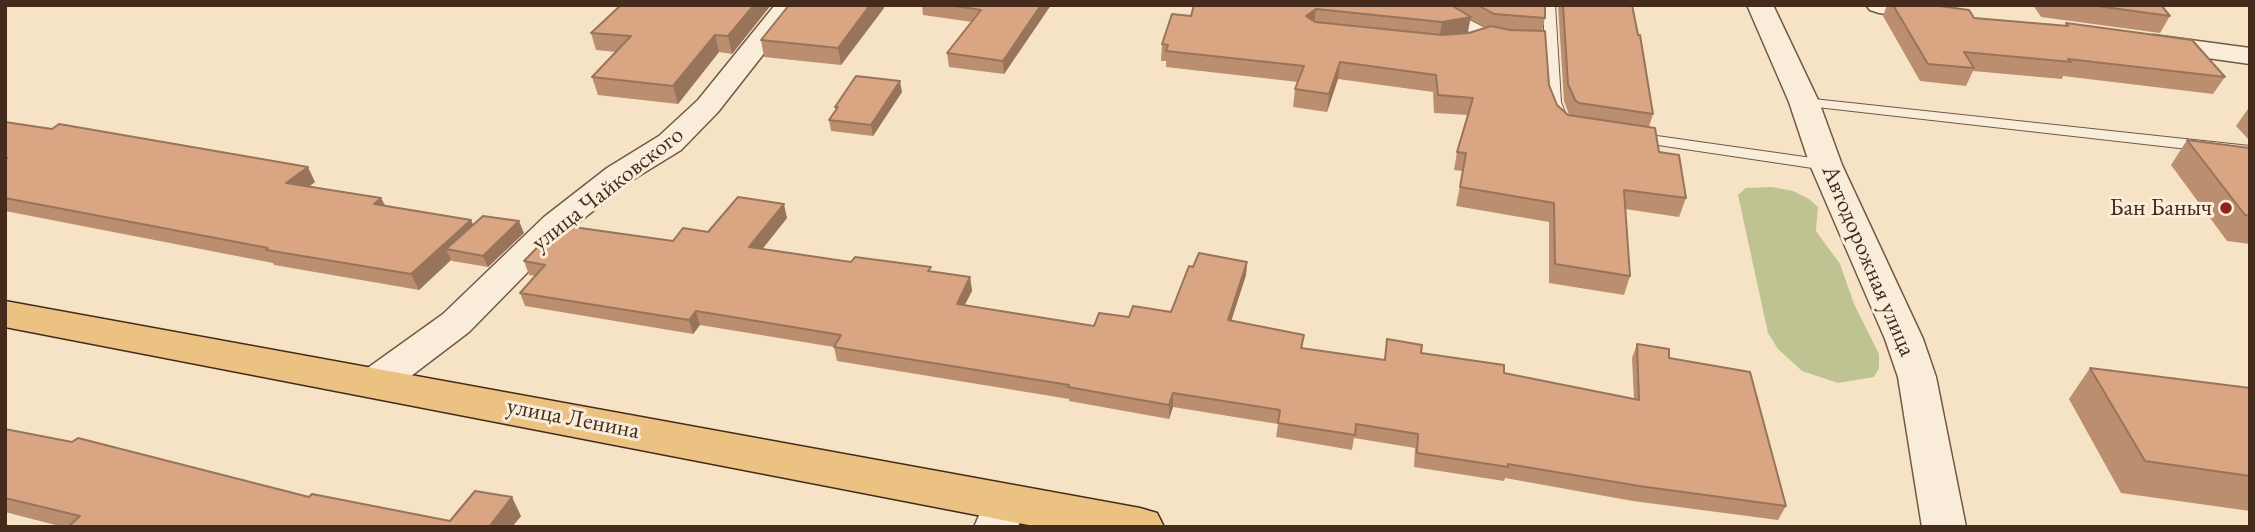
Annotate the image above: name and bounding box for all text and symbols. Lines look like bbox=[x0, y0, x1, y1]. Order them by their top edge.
street label: улица Чайковского bbox=[526, 121, 690, 257]
street label: Автодорожная улица bbox=[1815, 161, 1921, 361]
place label: Бан Баныч bbox=[2109, 194, 2212, 222]
marker: Бан Баныч bbox=[2218, 200, 2234, 216]
street label: улица Ленина bbox=[504, 392, 642, 446]

